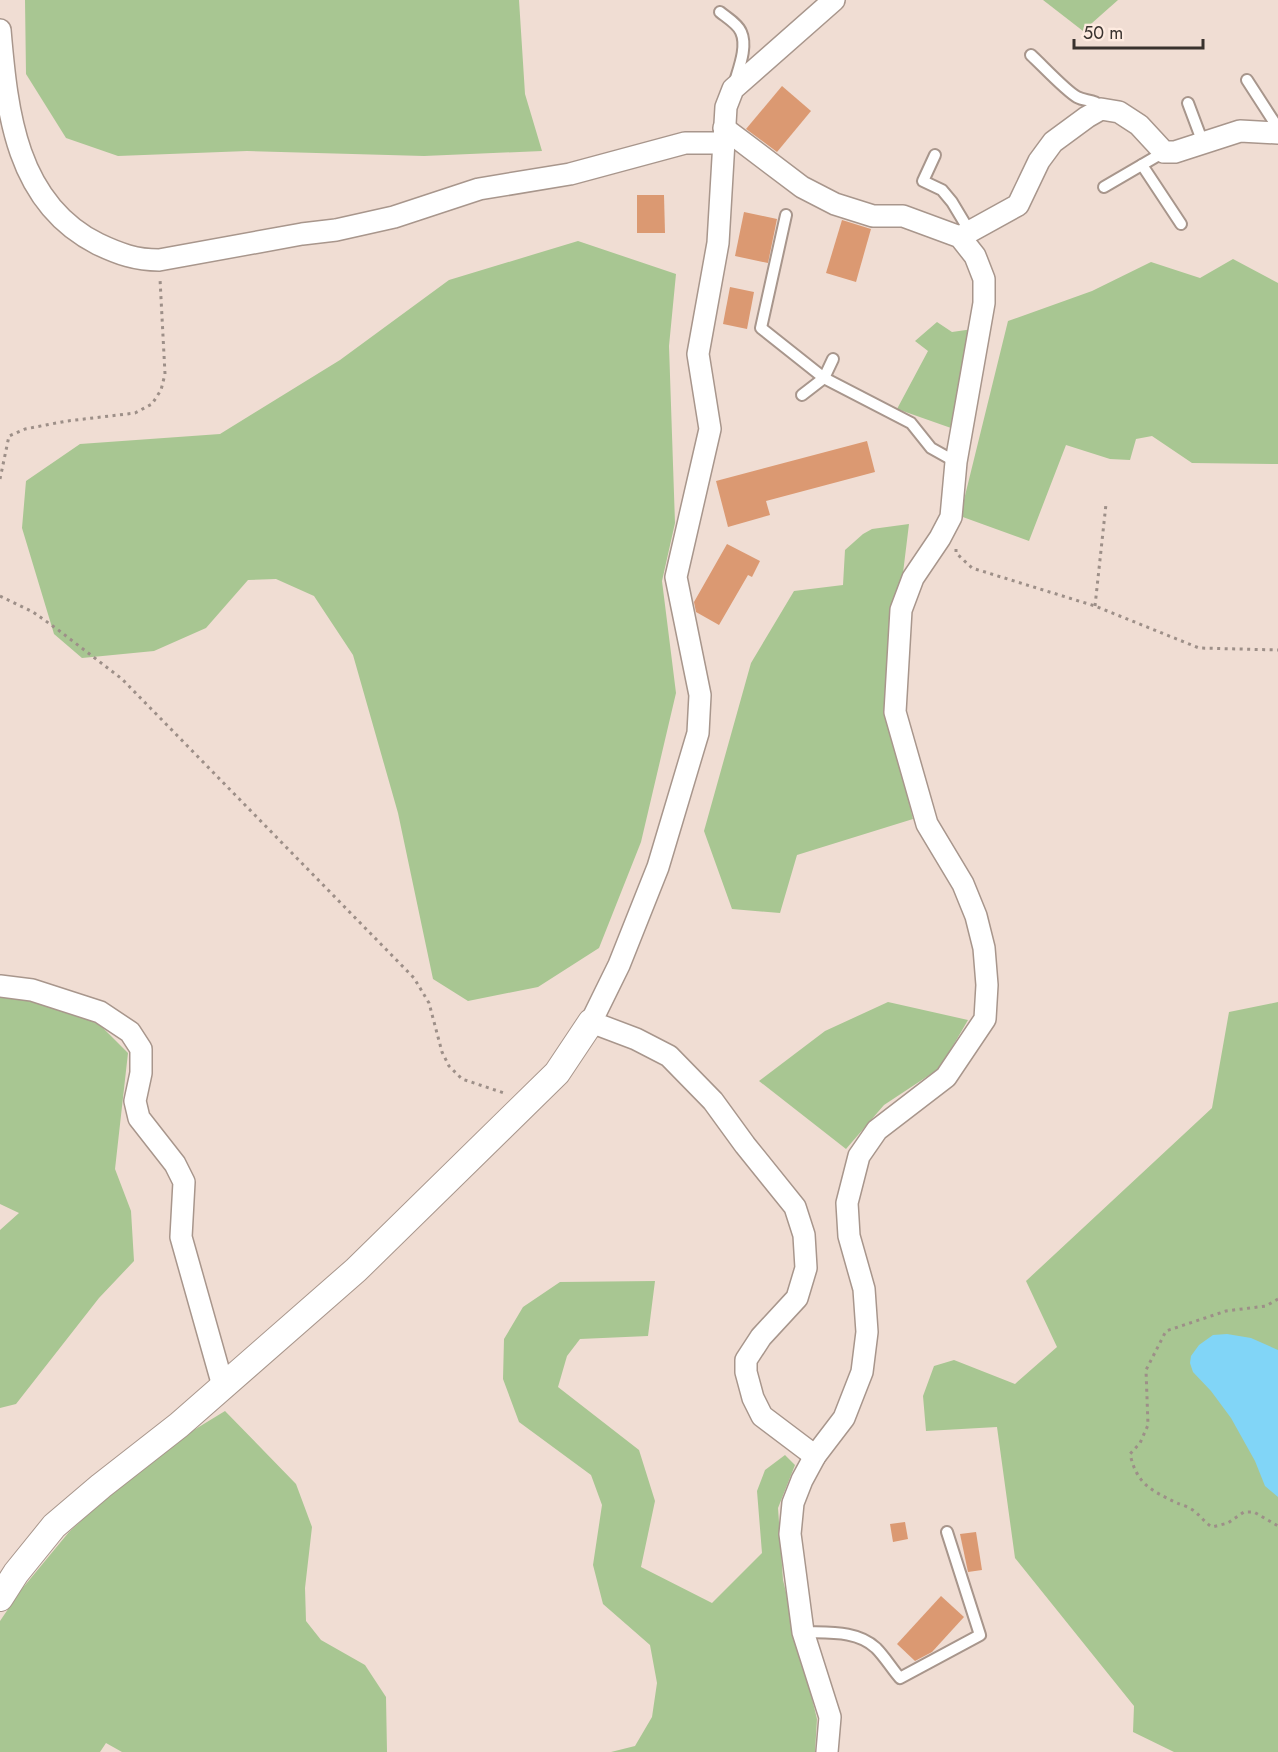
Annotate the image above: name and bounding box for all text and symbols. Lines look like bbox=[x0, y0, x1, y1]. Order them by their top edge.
scale bar bbox=[1074, 12, 1203, 50]
text: 50 m bbox=[1083, 20, 1123, 46]

